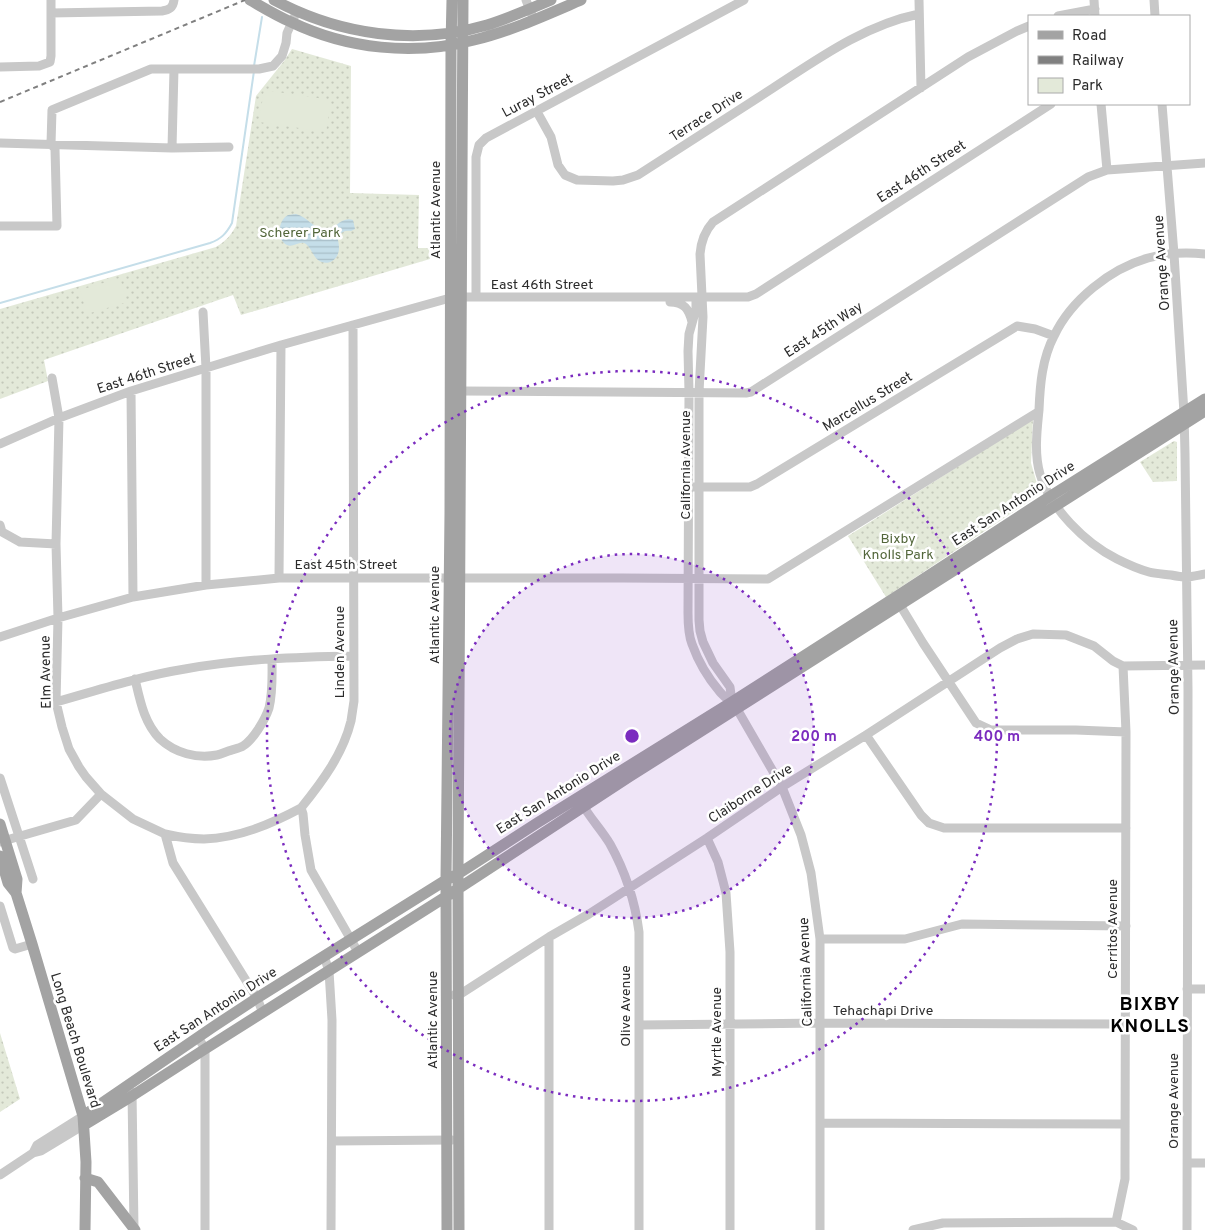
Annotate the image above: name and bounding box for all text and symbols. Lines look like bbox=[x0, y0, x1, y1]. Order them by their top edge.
legend bbox=[1028, 15, 1190, 105]
text: Road bbox=[1072, 27, 1107, 46]
text: Railway bbox=[1072, 52, 1124, 71]
street label: Luray Street bbox=[499, 71, 576, 122]
text: Park bbox=[1072, 77, 1103, 96]
street label: Terrace Drive bbox=[667, 86, 747, 146]
street label: East 46th Street bbox=[874, 137, 969, 207]
street label: Atlantic Avenue bbox=[428, 161, 445, 259]
street label: Orange Avenue bbox=[1151, 214, 1174, 311]
park label: Scherer Park bbox=[259, 225, 341, 242]
street label: East 46th Street bbox=[491, 277, 593, 294]
street label: East 45th Way bbox=[781, 299, 866, 362]
street label: East 46th Street bbox=[95, 351, 198, 398]
street label: Marcellus Street bbox=[820, 369, 916, 436]
street label: California Avenue bbox=[678, 410, 695, 520]
street label: East San Antonio Drive bbox=[949, 458, 1078, 550]
park label: Bixby Knolls Park bbox=[862, 531, 934, 564]
street label: East 45th Street bbox=[295, 557, 397, 574]
street label: Atlantic Avenue bbox=[427, 566, 444, 664]
street label: Linden Avenue bbox=[332, 606, 349, 698]
street label: Orange Avenue bbox=[1165, 619, 1184, 715]
street label: Elm Avenue bbox=[37, 635, 56, 709]
centre of rings bbox=[623, 727, 641, 745]
text: 200 m bbox=[791, 728, 837, 747]
text: 400 m bbox=[974, 728, 1020, 747]
street label: East San Antonio Drive bbox=[494, 748, 624, 838]
street label: Claiborne Drive bbox=[706, 761, 796, 828]
street label: Cerritos Avenue bbox=[1105, 879, 1122, 979]
street label: California Avenue bbox=[796, 917, 817, 1027]
street label: East San Antonio Drive bbox=[151, 964, 280, 1056]
street label: Olive Avenue bbox=[618, 965, 635, 1047]
street label: Long Beach Boulevard bbox=[46, 971, 103, 1110]
street label: Atlantic Avenue bbox=[425, 971, 442, 1069]
street label: Myrtle Avenue bbox=[709, 987, 726, 1077]
district label: BIXBY KNOLLS bbox=[1110, 993, 1190, 1039]
street label: Tehachapi Drive bbox=[833, 1003, 933, 1020]
street label: Orange Avenue bbox=[1166, 1053, 1183, 1149]

